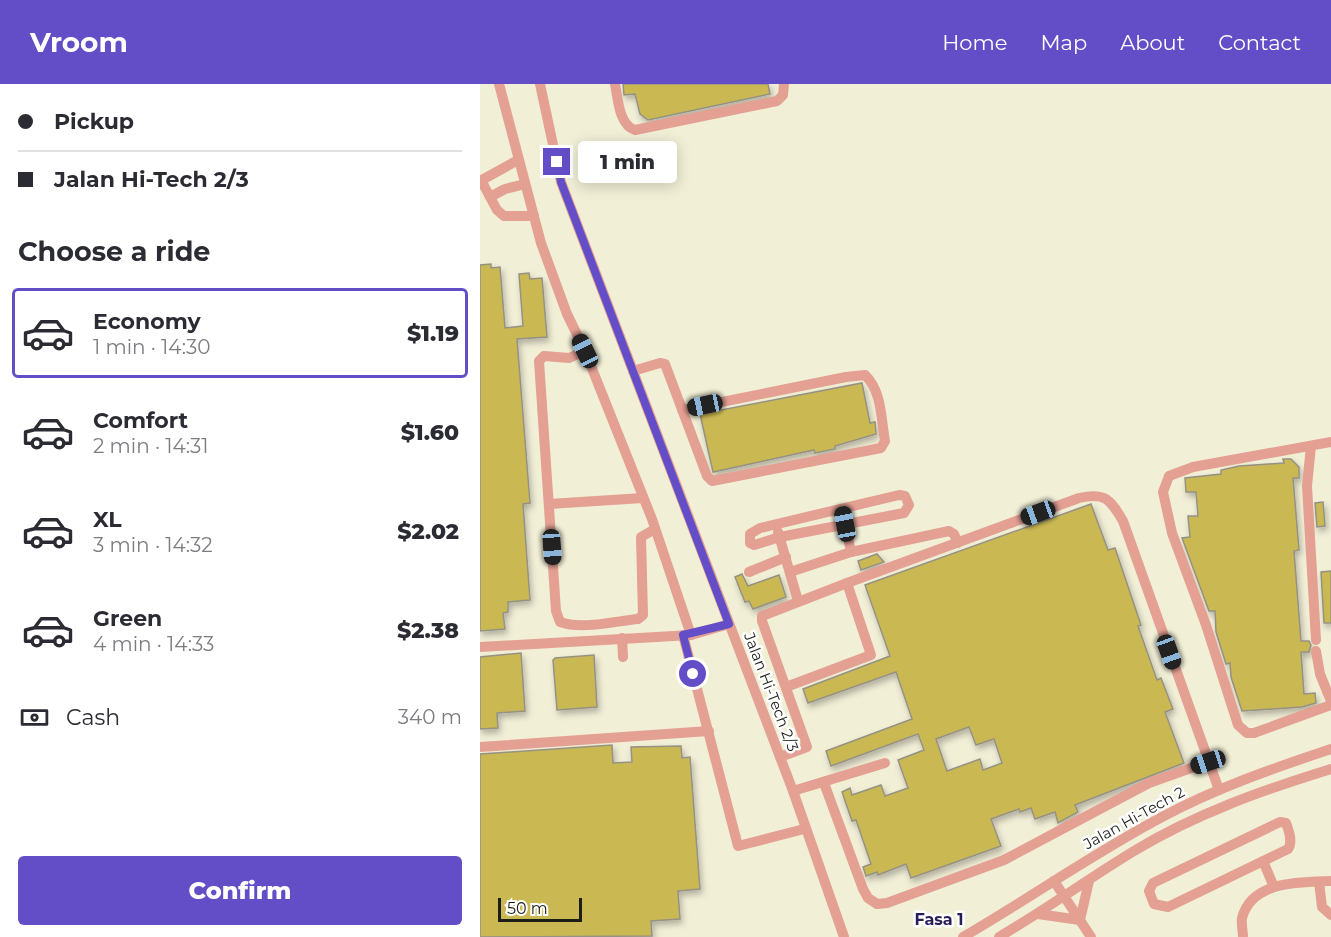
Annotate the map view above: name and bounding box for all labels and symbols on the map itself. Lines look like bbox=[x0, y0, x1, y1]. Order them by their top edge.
callout: 1 min bbox=[578, 141, 677, 183]
route end bbox=[543, 148, 570, 175]
car bbox=[569, 331, 601, 371]
car bbox=[686, 392, 724, 418]
car bbox=[1018, 498, 1058, 528]
car bbox=[833, 505, 857, 543]
car bbox=[542, 528, 562, 566]
street label: Jalan Hi-Tech 2/3 bbox=[740, 629, 803, 754]
car bbox=[1154, 632, 1184, 672]
route start bbox=[679, 660, 706, 687]
car bbox=[1188, 748, 1228, 776]
street label: Jalan Hi-Tech 2 bbox=[1079, 782, 1188, 854]
scale bar bbox=[498, 895, 582, 922]
district label: Fasa 1 bbox=[914, 910, 964, 929]

